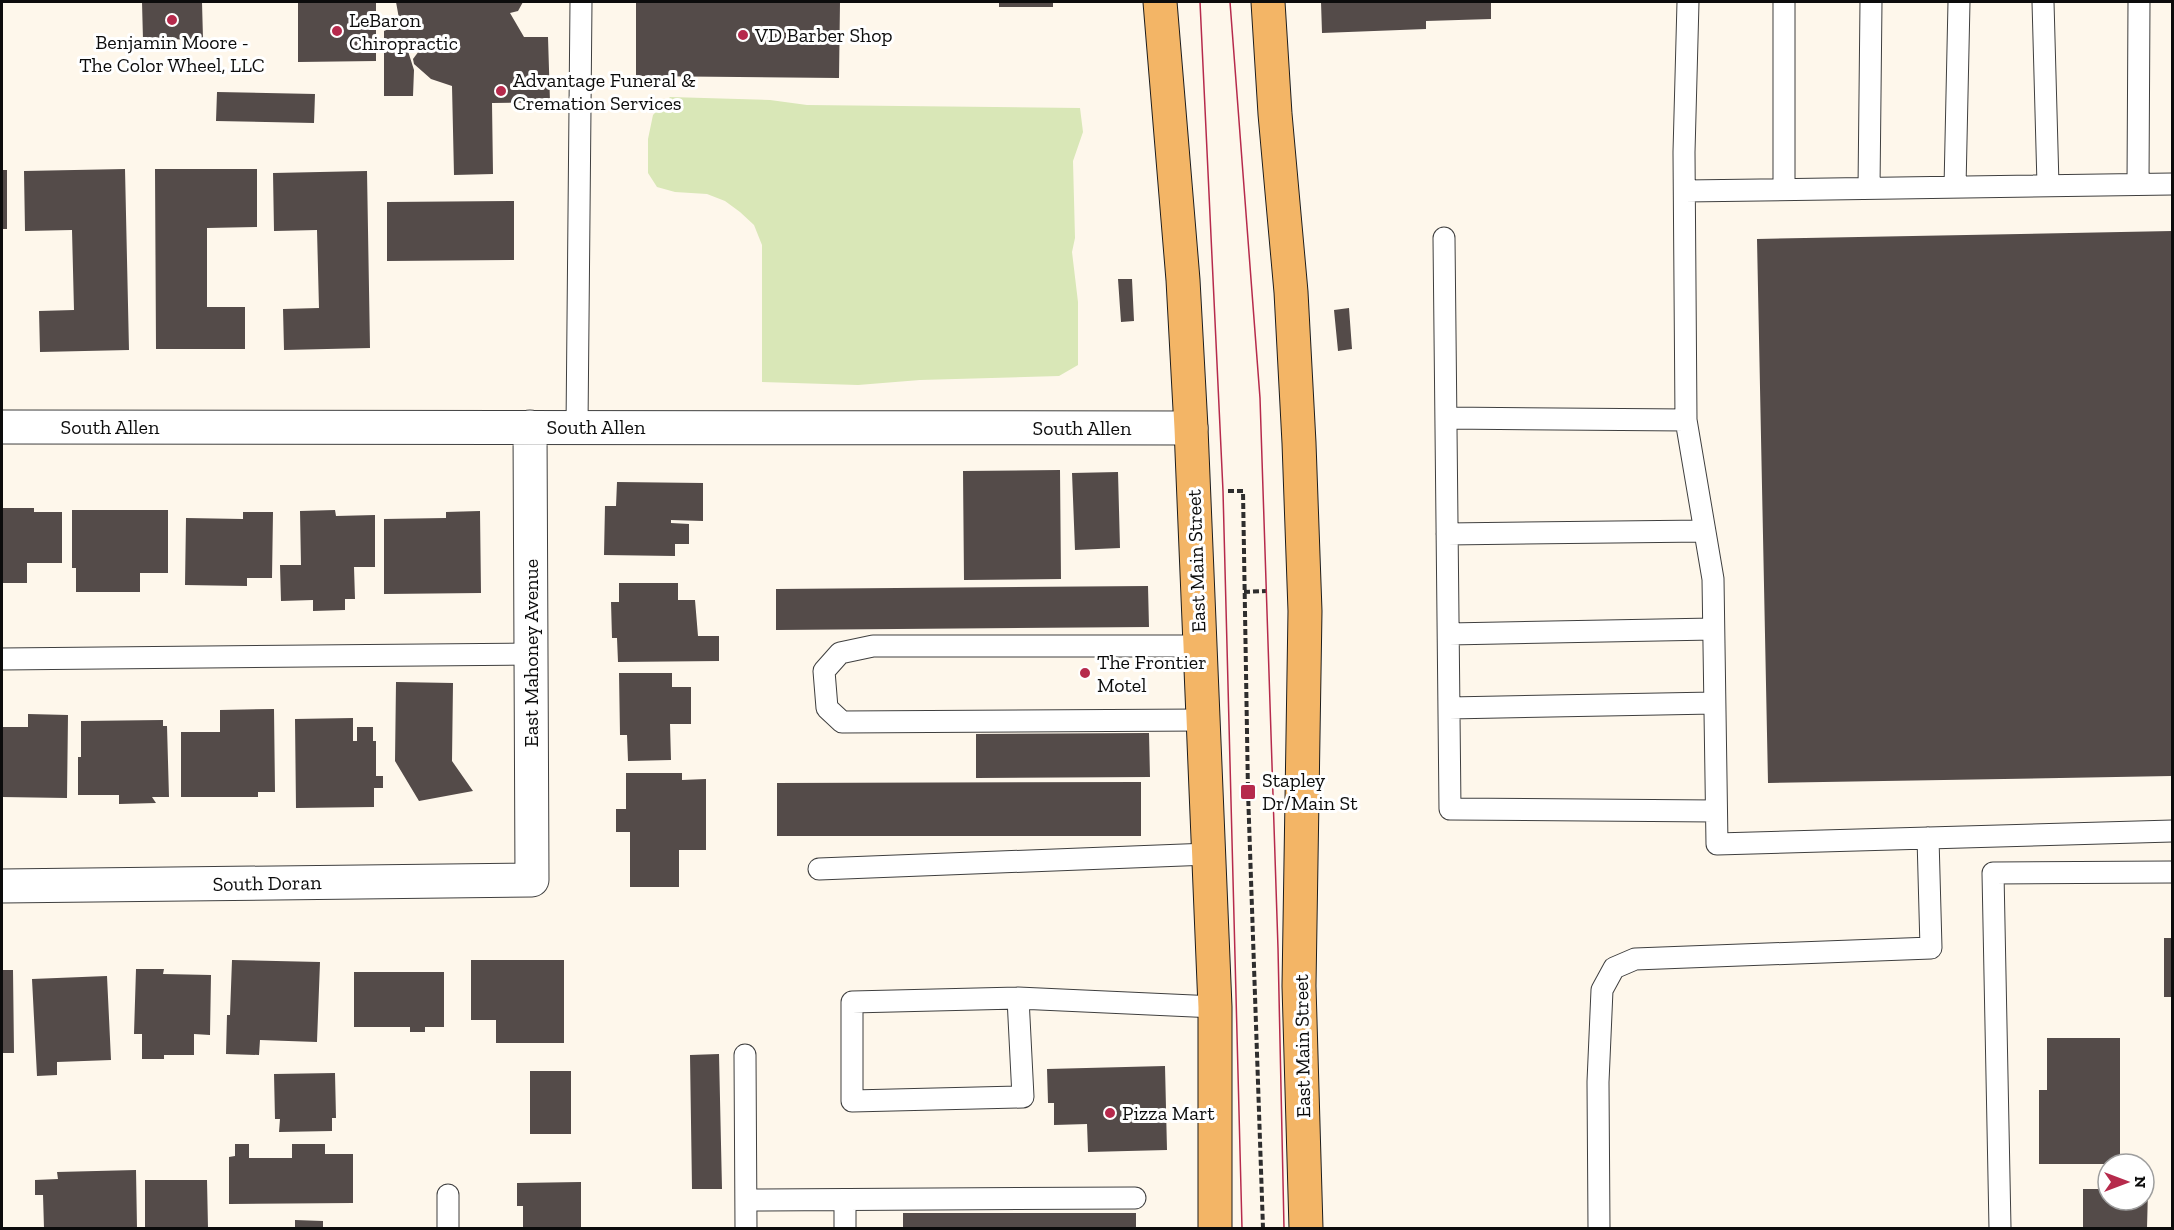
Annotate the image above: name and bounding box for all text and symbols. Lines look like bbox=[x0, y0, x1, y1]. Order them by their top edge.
place label: LeBaron Chiropractic bbox=[349, 8, 458, 55]
marker: Benjamin Moore - The Color Wheel, LLC bbox=[165, 13, 179, 27]
place label: VD Barber Shop bbox=[754, 23, 893, 47]
marker: LeBaron Chiropractic bbox=[330, 24, 344, 38]
marker: VD Barber Shop bbox=[736, 28, 750, 42]
place label: Benjamin Moore - The Color Wheel, LLC bbox=[79, 30, 265, 77]
place label: Advantage Funeral & Cremation Services bbox=[513, 68, 696, 115]
marker: Advantage Funeral & Cremation Services bbox=[494, 84, 508, 98]
street label: South Allen bbox=[61, 415, 160, 439]
street label: South Allen bbox=[547, 415, 646, 439]
street label: South Allen bbox=[1033, 416, 1132, 440]
street label: East Main Street bbox=[1181, 488, 1210, 633]
street label: East Mahoney Avenue bbox=[519, 559, 543, 747]
place label: The Frontier Motel bbox=[1097, 650, 1207, 697]
marker: The Frontier Motel bbox=[1078, 666, 1092, 680]
place label: Stapley Dr/Main St bbox=[1262, 768, 1358, 815]
marker: Stapley Dr/Main St bbox=[1239, 783, 1257, 801]
street label: South Doran bbox=[212, 870, 322, 896]
street label: East Main Street bbox=[1289, 973, 1315, 1118]
place label: Pizza Mart bbox=[1122, 1101, 1215, 1125]
marker: Pizza Mart bbox=[1103, 1106, 1117, 1120]
north arrow bbox=[2096, 1152, 2156, 1212]
text: N bbox=[2131, 1176, 2150, 1188]

